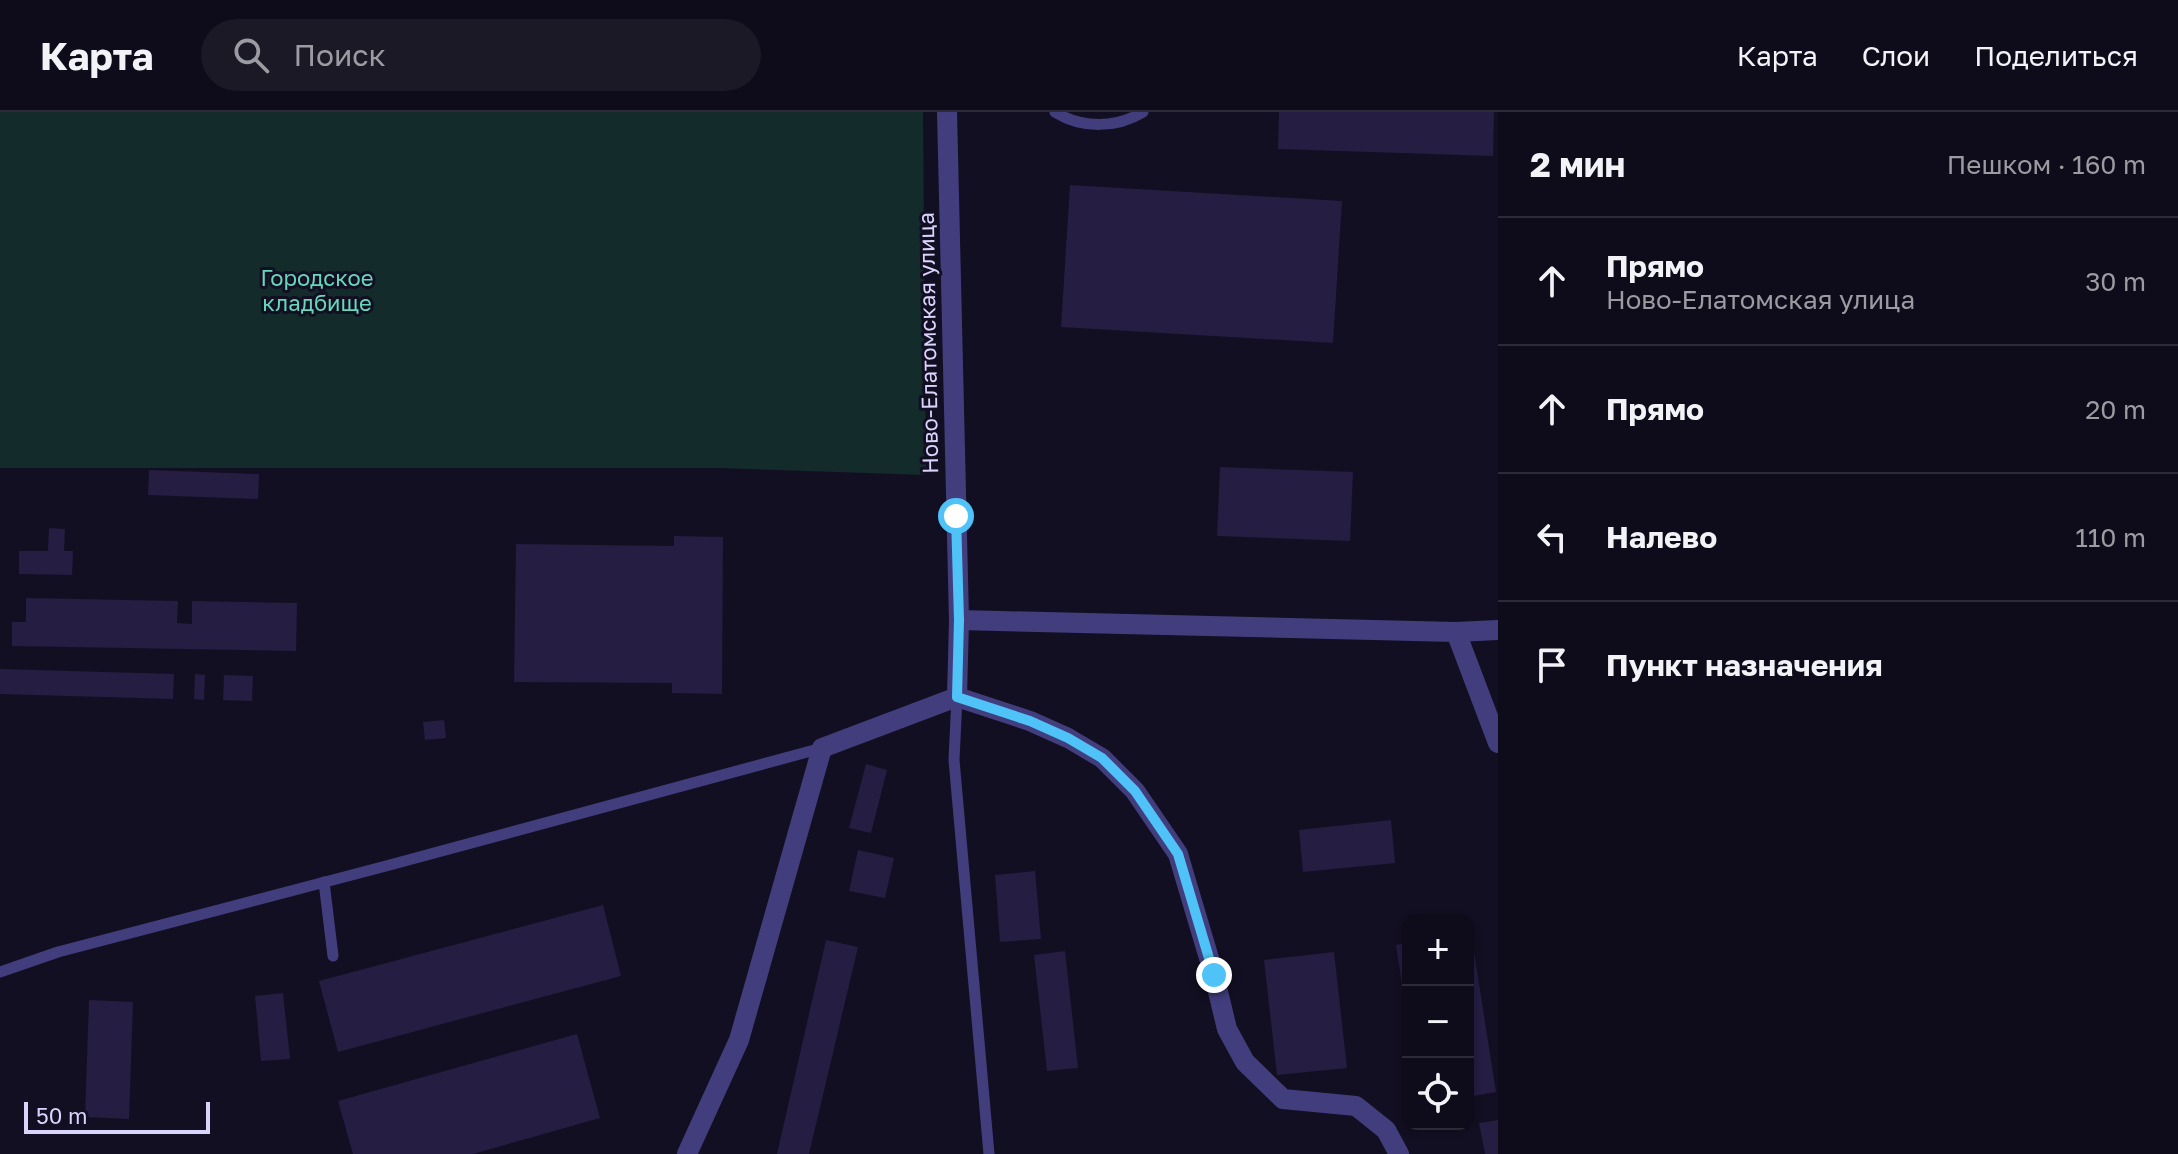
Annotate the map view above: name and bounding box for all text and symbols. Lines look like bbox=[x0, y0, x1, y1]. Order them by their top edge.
search box bbox=[201, 19, 761, 91]
text: Карта bbox=[40, 33, 153, 78]
icon: search bbox=[229, 33, 273, 77]
text: Поиск bbox=[293, 37, 386, 73]
text: Карта bbox=[1737, 39, 1818, 72]
text: Слои bbox=[1862, 39, 1930, 72]
text: Поделиться bbox=[1974, 39, 2138, 72]
text: 2 мин bbox=[1530, 144, 1625, 184]
text: Пешком · 160 m bbox=[1947, 149, 2146, 180]
street label: Ново-Елатомская улица bbox=[912, 212, 943, 474]
text: Прямо bbox=[1606, 248, 1704, 284]
icon: ahead bbox=[1530, 259, 1574, 303]
park label: Городское кладбище bbox=[260, 264, 374, 316]
text: 30 m bbox=[2085, 266, 2146, 297]
text: Ново-Елатомская улица bbox=[1606, 284, 1915, 315]
icon: ahead bbox=[1530, 387, 1574, 431]
text: Прямо bbox=[1606, 391, 1704, 427]
text: 20 m bbox=[2085, 394, 2146, 425]
route start bbox=[938, 498, 974, 534]
icon: left bbox=[1530, 515, 1574, 559]
text: Налево bbox=[1606, 519, 1717, 555]
text: 110 m bbox=[2075, 522, 2146, 553]
icon: arrive bbox=[1530, 643, 1574, 687]
text: Пункт назначения bbox=[1606, 647, 1883, 683]
map controls bbox=[1402, 914, 1474, 1130]
button: + bbox=[1402, 914, 1474, 986]
route end bbox=[1196, 957, 1232, 993]
button: − bbox=[1402, 986, 1474, 1058]
button: locate bbox=[1402, 1058, 1474, 1130]
scale bar bbox=[24, 1098, 210, 1134]
text: 50 m bbox=[36, 1102, 87, 1129]

